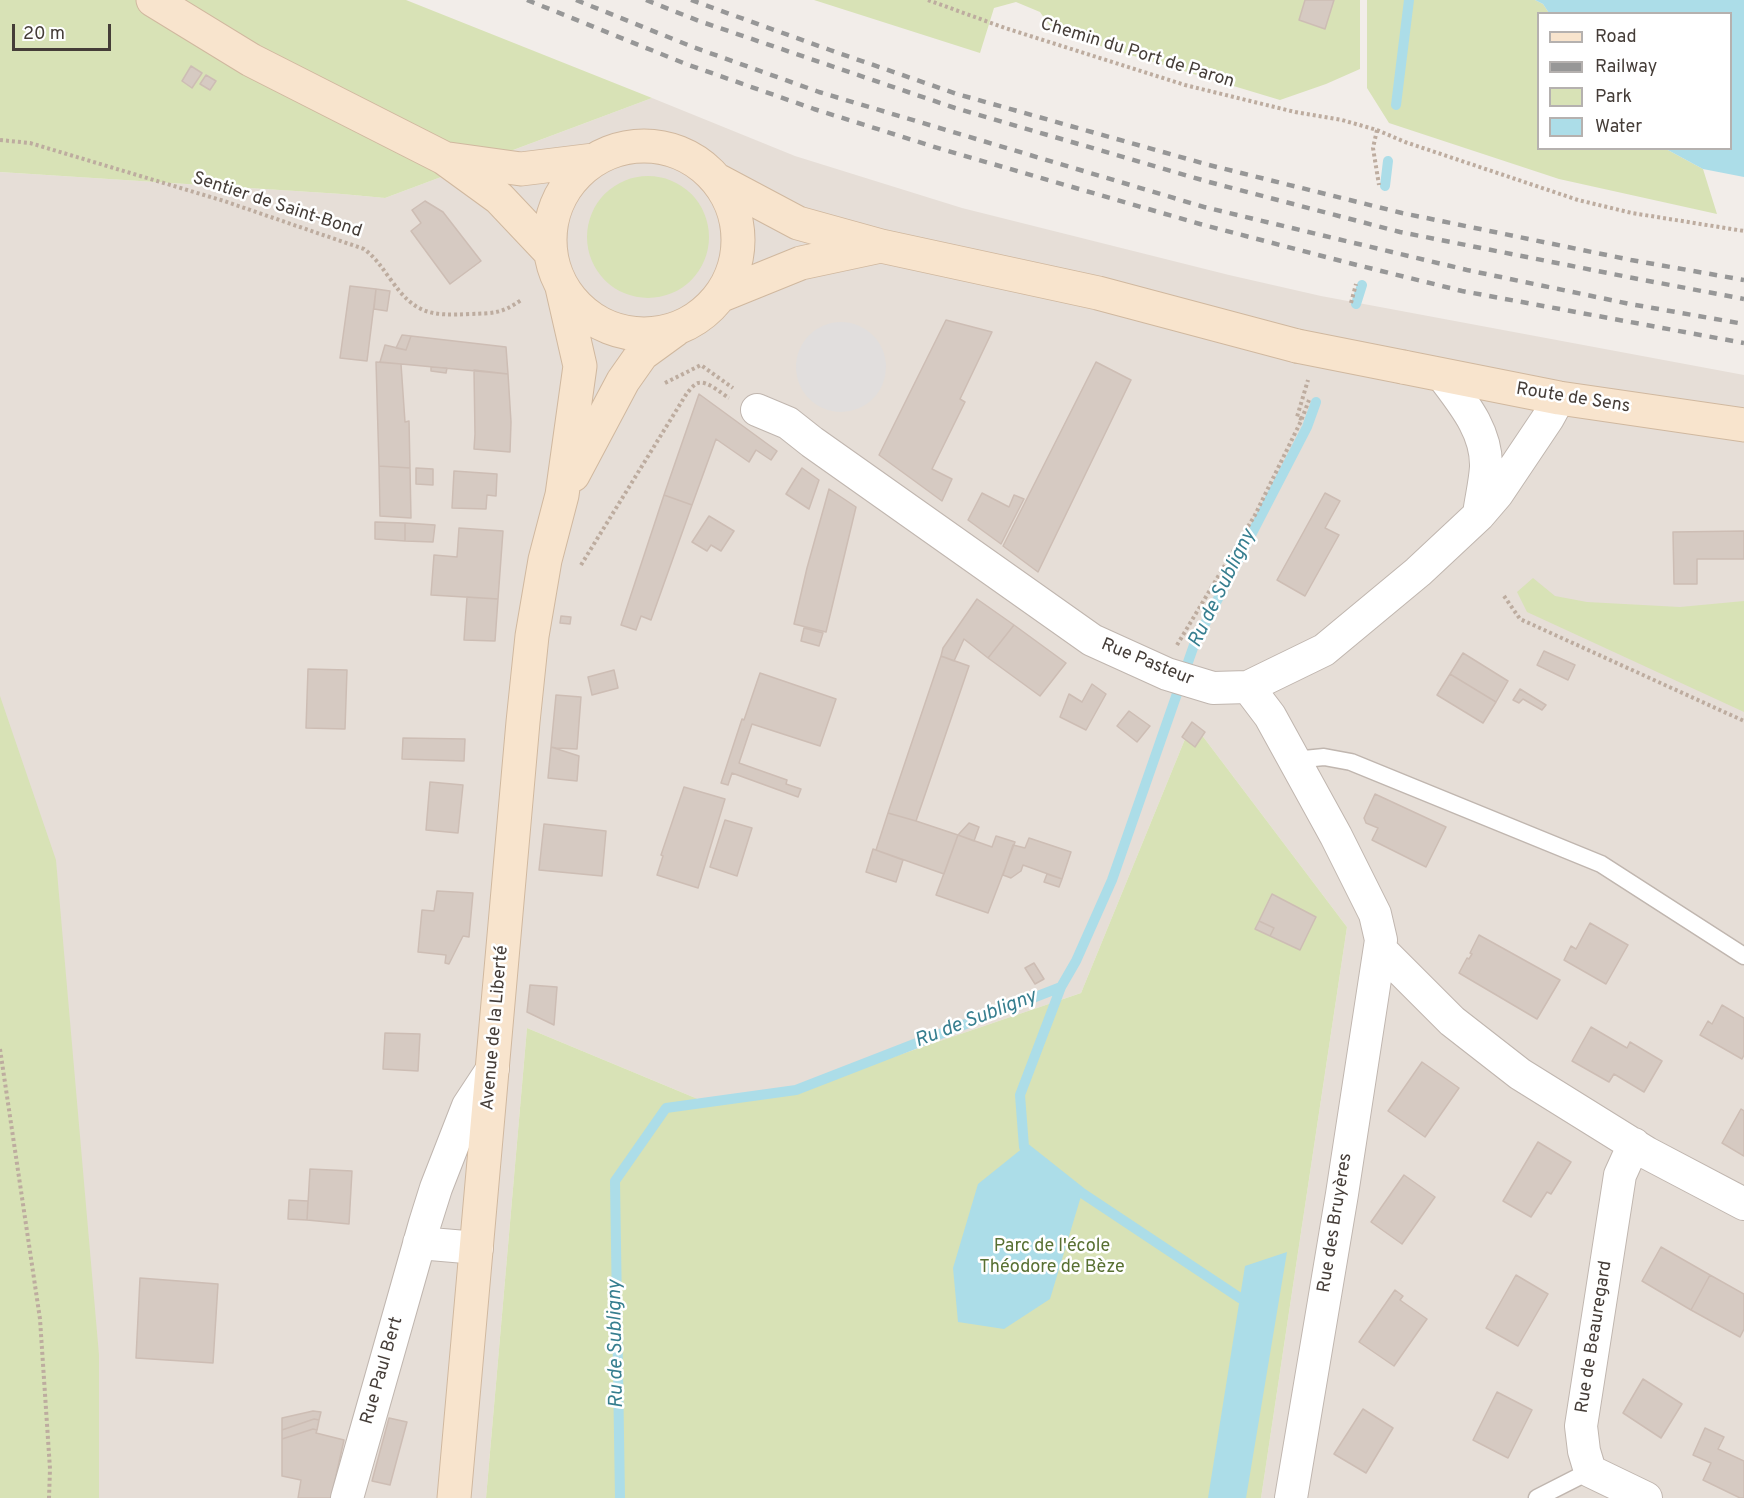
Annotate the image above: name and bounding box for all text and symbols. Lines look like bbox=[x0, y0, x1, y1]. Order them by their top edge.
scale bar bbox=[15, 12, 114, 50]
legend bbox=[1537, 12, 1732, 150]
street label: Chemin du Port de Paron bbox=[1037, 14, 1237, 94]
text: 20 m bbox=[23, 23, 65, 46]
text: Road bbox=[1595, 26, 1637, 49]
text: Railway bbox=[1595, 56, 1657, 79]
text: Park bbox=[1595, 86, 1632, 109]
text: Water bbox=[1595, 116, 1642, 139]
street label: Sentier de Saint-Bond bbox=[190, 168, 364, 244]
street label: Route de Sens bbox=[1514, 379, 1632, 419]
water label: Ru de Subligny bbox=[1184, 526, 1262, 652]
street label: Rue Pasteur bbox=[1098, 635, 1196, 691]
street label: Avenue de la Liberté bbox=[478, 945, 514, 1111]
water label: Ru de Subligny bbox=[912, 986, 1040, 1054]
street label: Rue des Bruyères bbox=[1314, 1152, 1358, 1294]
park label: Parc de l'école Théodore de Bèze bbox=[979, 1236, 1125, 1278]
street label: Rue de Beauregard bbox=[1572, 1259, 1618, 1415]
water label: Ru de Subligny bbox=[604, 1280, 630, 1408]
street label: Rue Paul Bert bbox=[357, 1315, 409, 1427]

